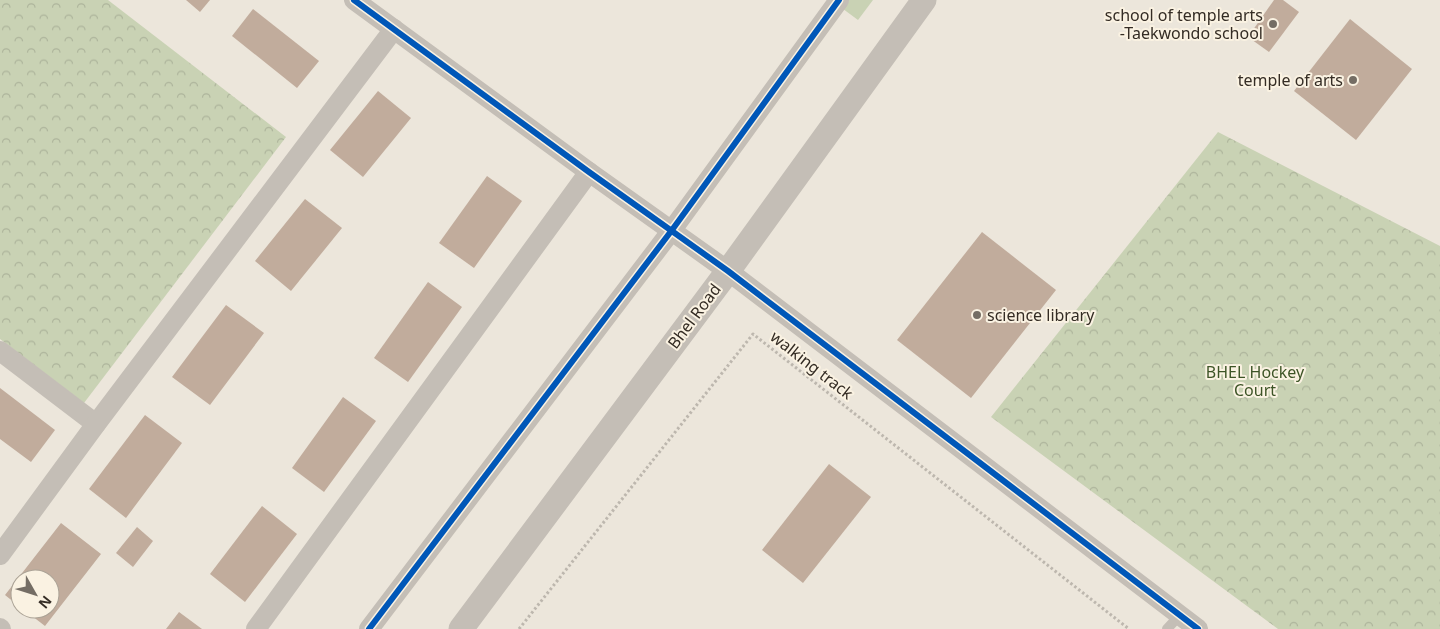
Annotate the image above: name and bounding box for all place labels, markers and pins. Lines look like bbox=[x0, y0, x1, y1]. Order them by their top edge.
place label: school of temple arts -Taekwondo school bbox=[1105, 4, 1263, 44]
marker: school of temple arts -Taekwondo school bbox=[1267, 18, 1279, 30]
place label: temple of arts bbox=[1238, 69, 1343, 91]
marker: temple of arts bbox=[1347, 74, 1359, 86]
place label: science library bbox=[987, 304, 1095, 326]
marker: science library bbox=[971, 309, 983, 321]

